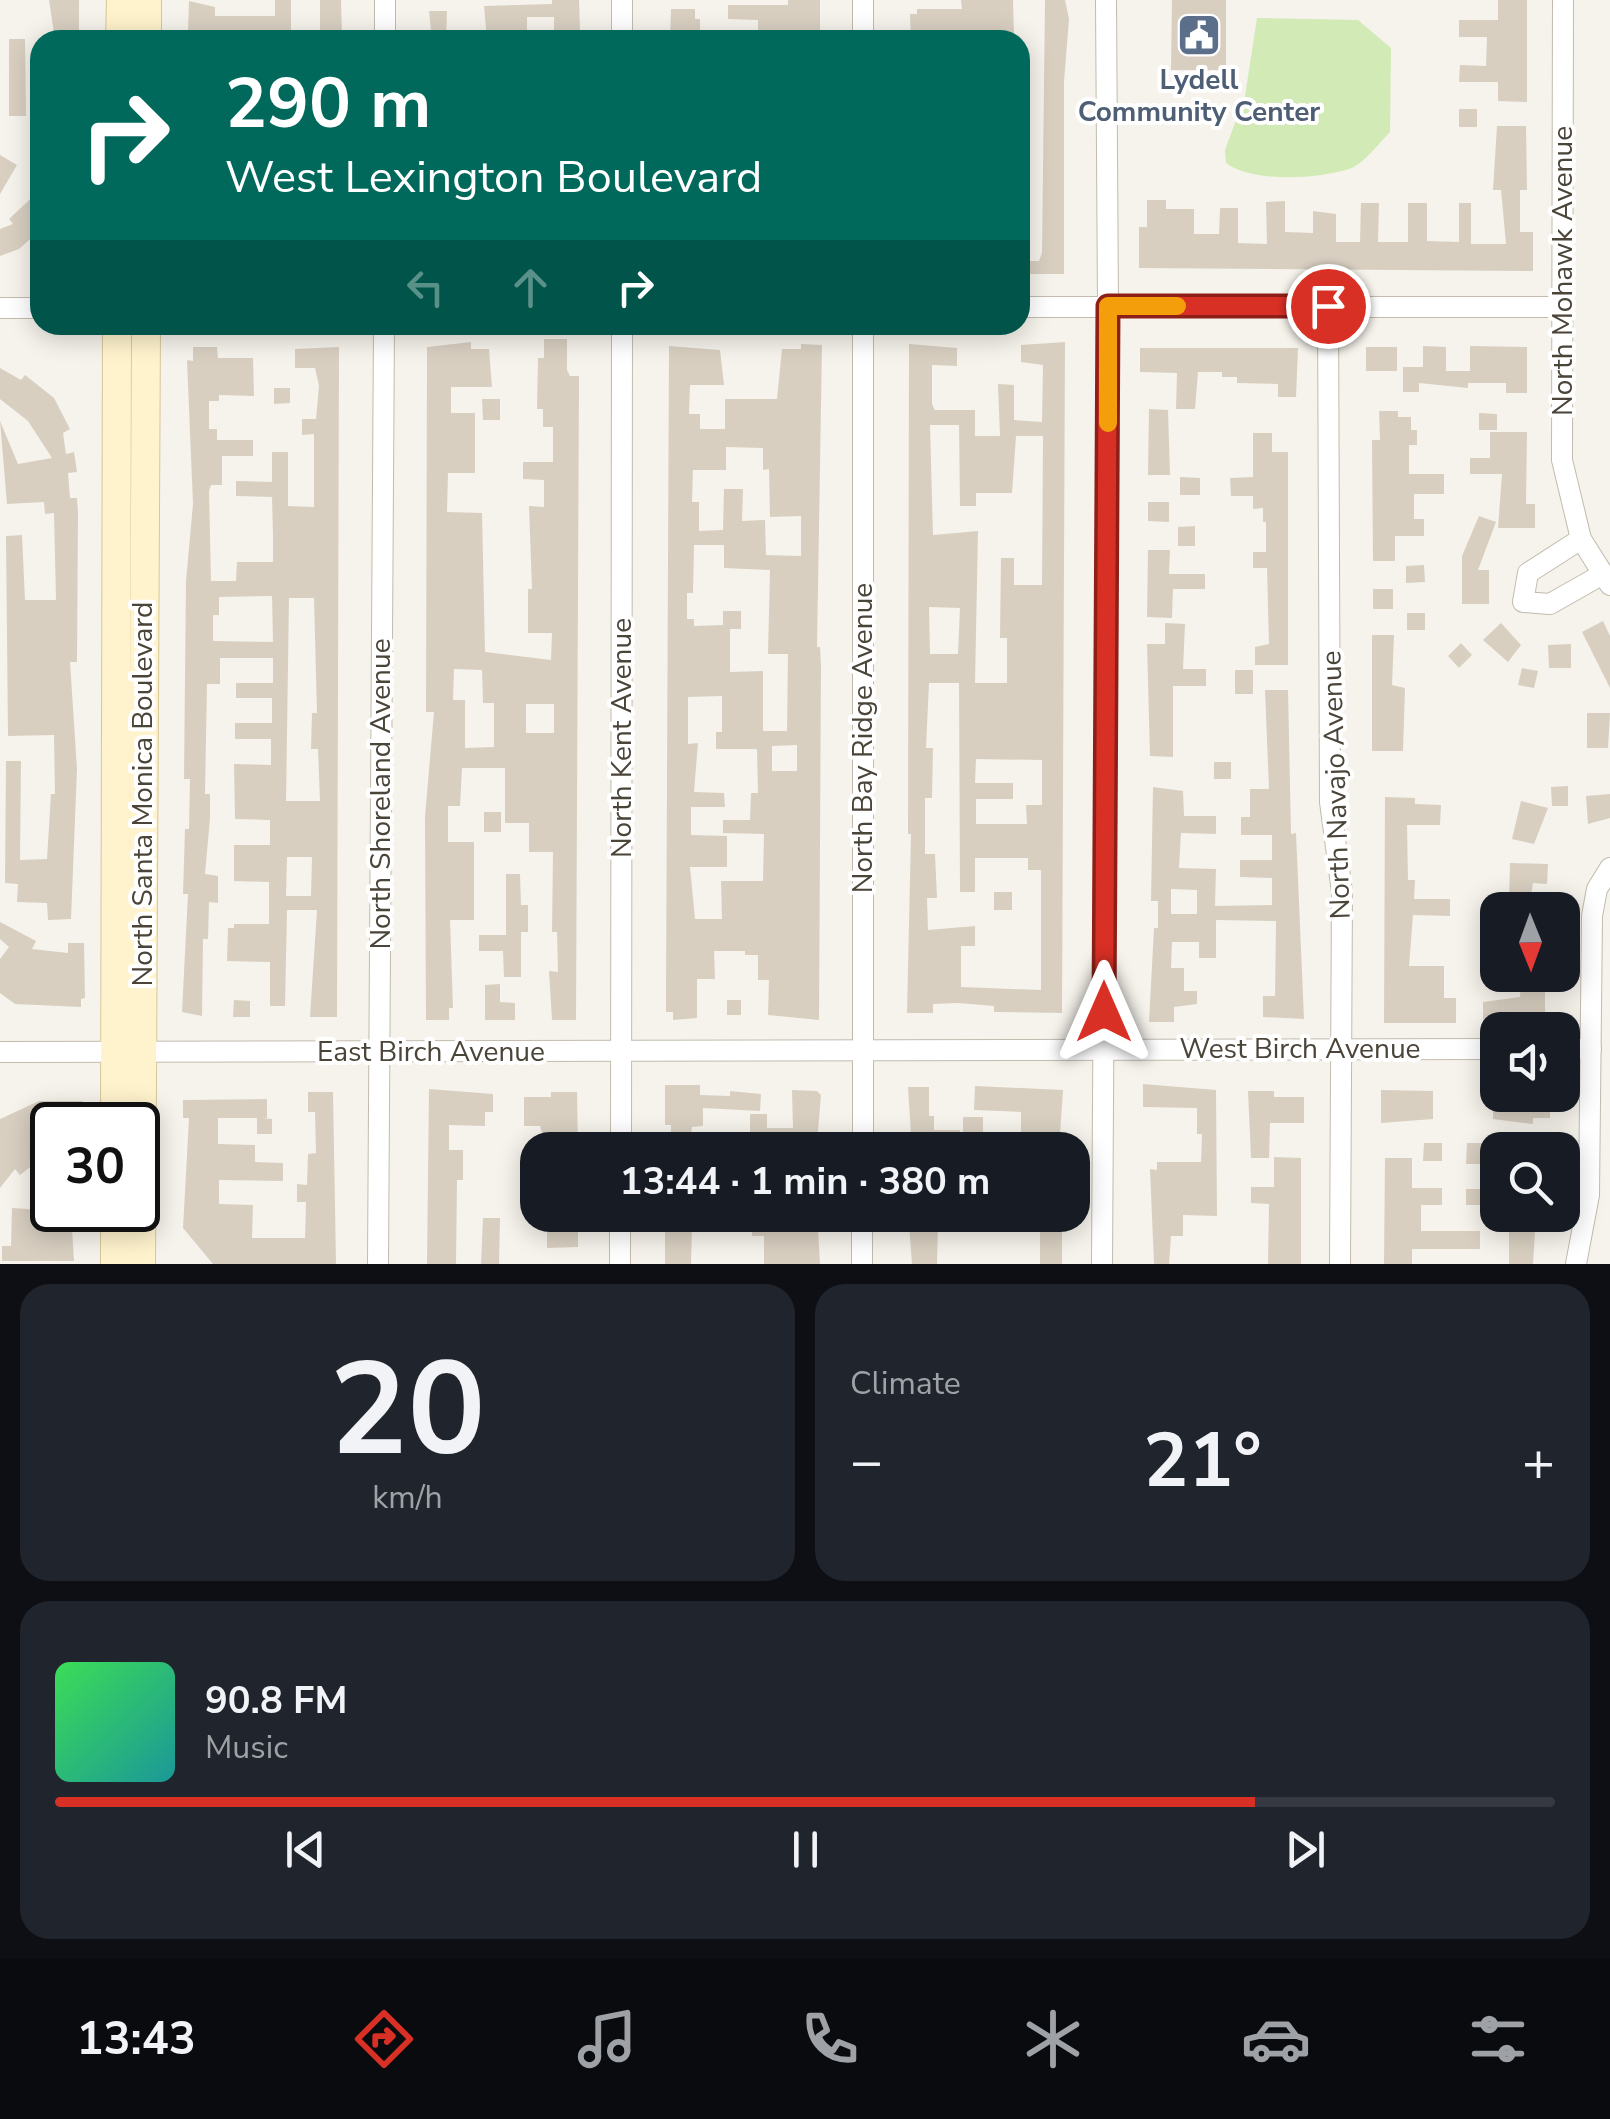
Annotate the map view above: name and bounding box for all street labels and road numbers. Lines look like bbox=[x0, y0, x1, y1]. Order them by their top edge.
street label: North Mohawk Avenue bbox=[1544, 126, 1582, 416]
street label: North Bay Ridge Avenue bbox=[844, 583, 882, 893]
street label: North Santa Monica Boulevard bbox=[124, 602, 162, 986]
street label: North Kent Avenue bbox=[603, 618, 641, 858]
street label: North Shoreland Avenue bbox=[362, 638, 400, 950]
street label: North Navajo Avenue bbox=[1312, 650, 1360, 920]
street label: West Birch Avenue bbox=[1179, 1030, 1421, 1068]
street label: East Birch Avenue bbox=[317, 1033, 545, 1071]

